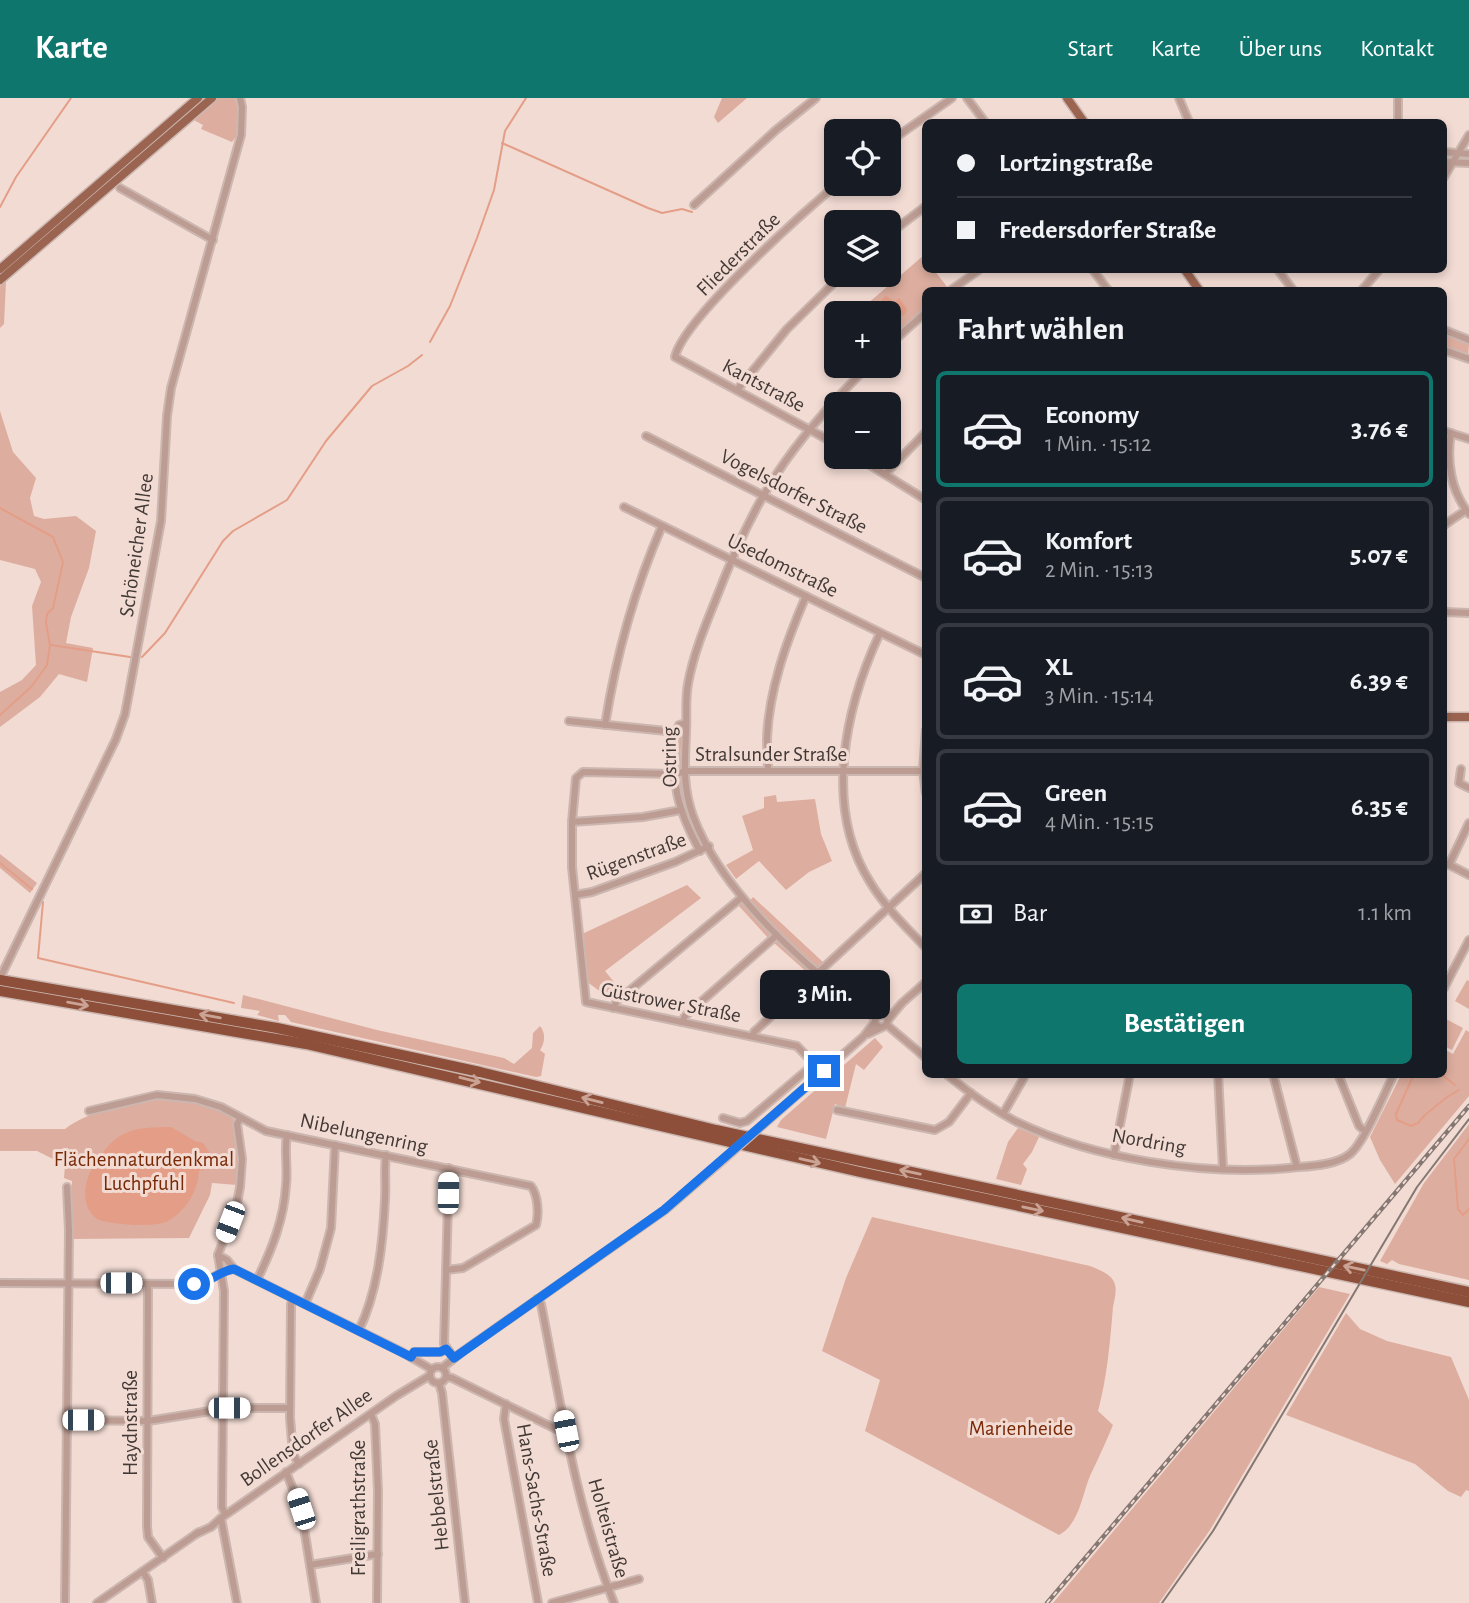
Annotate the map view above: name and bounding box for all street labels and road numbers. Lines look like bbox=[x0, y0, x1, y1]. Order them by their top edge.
street label: Fliederstraße bbox=[693, 209, 784, 300]
street label: Kantstraße bbox=[719, 355, 809, 416]
street label: Vogelsdorfer Straße bbox=[717, 445, 871, 538]
street label: Schöneicher Allee bbox=[116, 472, 157, 618]
street label: Usedomstraße bbox=[724, 530, 842, 601]
street label: Ostring bbox=[658, 726, 681, 788]
street label: Stralsunder Straße bbox=[695, 744, 847, 765]
street label: Rügenstraße bbox=[583, 829, 689, 884]
street label: Güstrower Straße bbox=[599, 979, 743, 1026]
street label: Nibelungenring bbox=[298, 1110, 430, 1157]
street label: Nordring bbox=[1110, 1125, 1188, 1158]
street label: Haydnstraße bbox=[120, 1370, 141, 1476]
street label: Bollensdorfer Allee bbox=[237, 1384, 376, 1491]
street label: Hans-Sachs-Straße bbox=[513, 1422, 560, 1578]
street label: Hebbelstraße bbox=[420, 1438, 453, 1552]
street label: Freiligrathstraße bbox=[348, 1440, 369, 1576]
street label: Holteistraße bbox=[584, 1476, 633, 1580]

